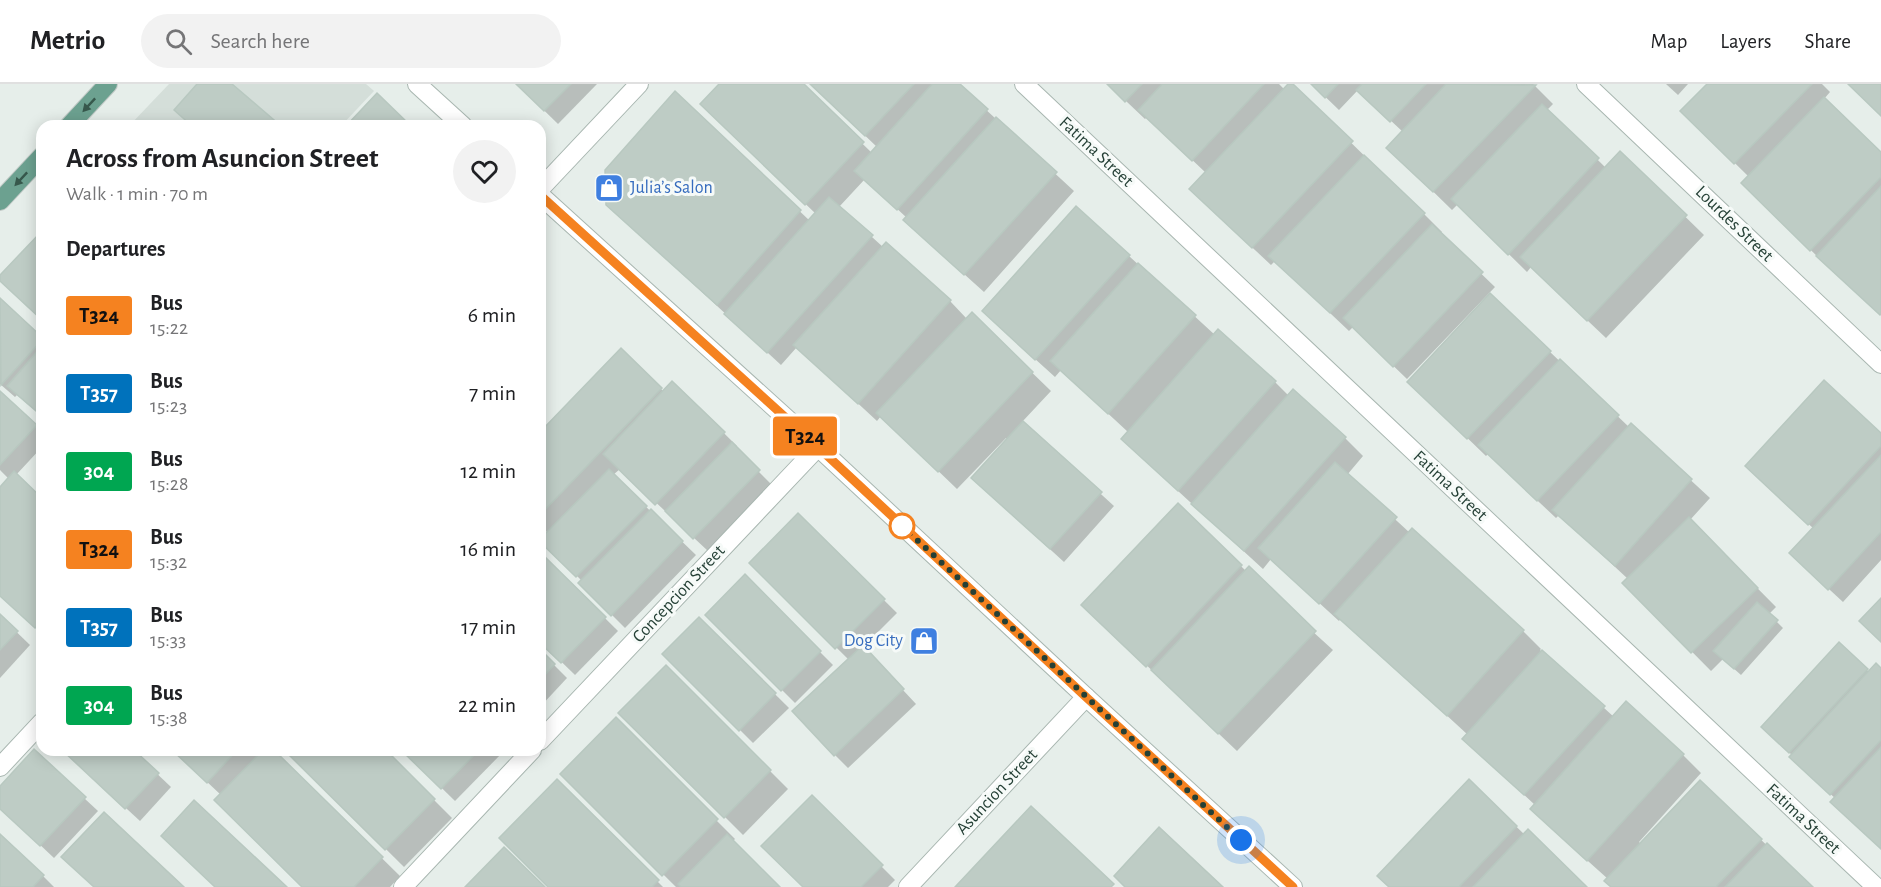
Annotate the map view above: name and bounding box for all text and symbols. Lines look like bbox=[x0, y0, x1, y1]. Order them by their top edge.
search box bbox=[141, 14, 561, 68]
icon: search bbox=[162, 25, 195, 58]
text: Metrio bbox=[30, 27, 105, 55]
text: Search here bbox=[210, 30, 310, 52]
text: Map bbox=[1651, 31, 1687, 52]
text: Layers bbox=[1720, 31, 1771, 52]
text: Share bbox=[1804, 31, 1851, 52]
one-way arrow bbox=[83, 97, 96, 112]
street label: Fatima Street bbox=[1056, 113, 1137, 191]
button: heart bbox=[453, 140, 516, 203]
text: Across from Asuncion Street bbox=[66, 145, 378, 173]
one-way arrow bbox=[14, 171, 28, 186]
shop icon: Julia’s Salon bbox=[593, 172, 625, 204]
place label: Julia’s Salon bbox=[630, 179, 713, 197]
street label: Lourdes Street bbox=[1692, 183, 1777, 266]
text: Walk · 1 min · 70 m bbox=[66, 184, 208, 204]
text: Departures bbox=[66, 238, 166, 260]
text: Bus bbox=[150, 292, 183, 314]
text: 6 min bbox=[468, 304, 516, 326]
text: T324 bbox=[79, 305, 119, 326]
text: 15:22 bbox=[150, 318, 188, 338]
text: Bus bbox=[150, 370, 183, 392]
text: 7 min bbox=[469, 382, 516, 404]
text: T357 bbox=[80, 383, 118, 404]
text: 15:23 bbox=[150, 396, 187, 416]
line badge: T324 bbox=[763, 416, 847, 456]
text: T324 bbox=[785, 426, 825, 447]
street label: Fatima Street bbox=[1410, 447, 1491, 525]
text: Bus bbox=[150, 448, 183, 470]
text: 12 min bbox=[461, 460, 516, 482]
text: 304 bbox=[84, 461, 114, 482]
text: 15:28 bbox=[150, 474, 188, 494]
unlabelled marker bbox=[889, 513, 915, 539]
text: Bus bbox=[150, 526, 183, 548]
text: 16 min bbox=[460, 538, 516, 560]
text: T324 bbox=[79, 539, 119, 560]
street label: Concepcion Street bbox=[629, 542, 729, 646]
text: 15:32 bbox=[150, 552, 187, 572]
text: Bus bbox=[150, 604, 183, 626]
text: 17 min bbox=[461, 616, 516, 638]
text: T357 bbox=[80, 617, 118, 638]
shop icon: Dog City bbox=[908, 625, 940, 657]
text: 15:33 bbox=[150, 630, 186, 650]
place label: Dog City bbox=[844, 632, 903, 650]
text: Bus bbox=[150, 682, 183, 704]
text: 22 min bbox=[458, 694, 516, 716]
text: 304 bbox=[84, 695, 114, 716]
text: 15:38 bbox=[150, 708, 188, 728]
street label: Asuncion Street bbox=[953, 745, 1041, 838]
street label: Fatima Street bbox=[1763, 780, 1844, 858]
your location bbox=[1226, 825, 1256, 855]

